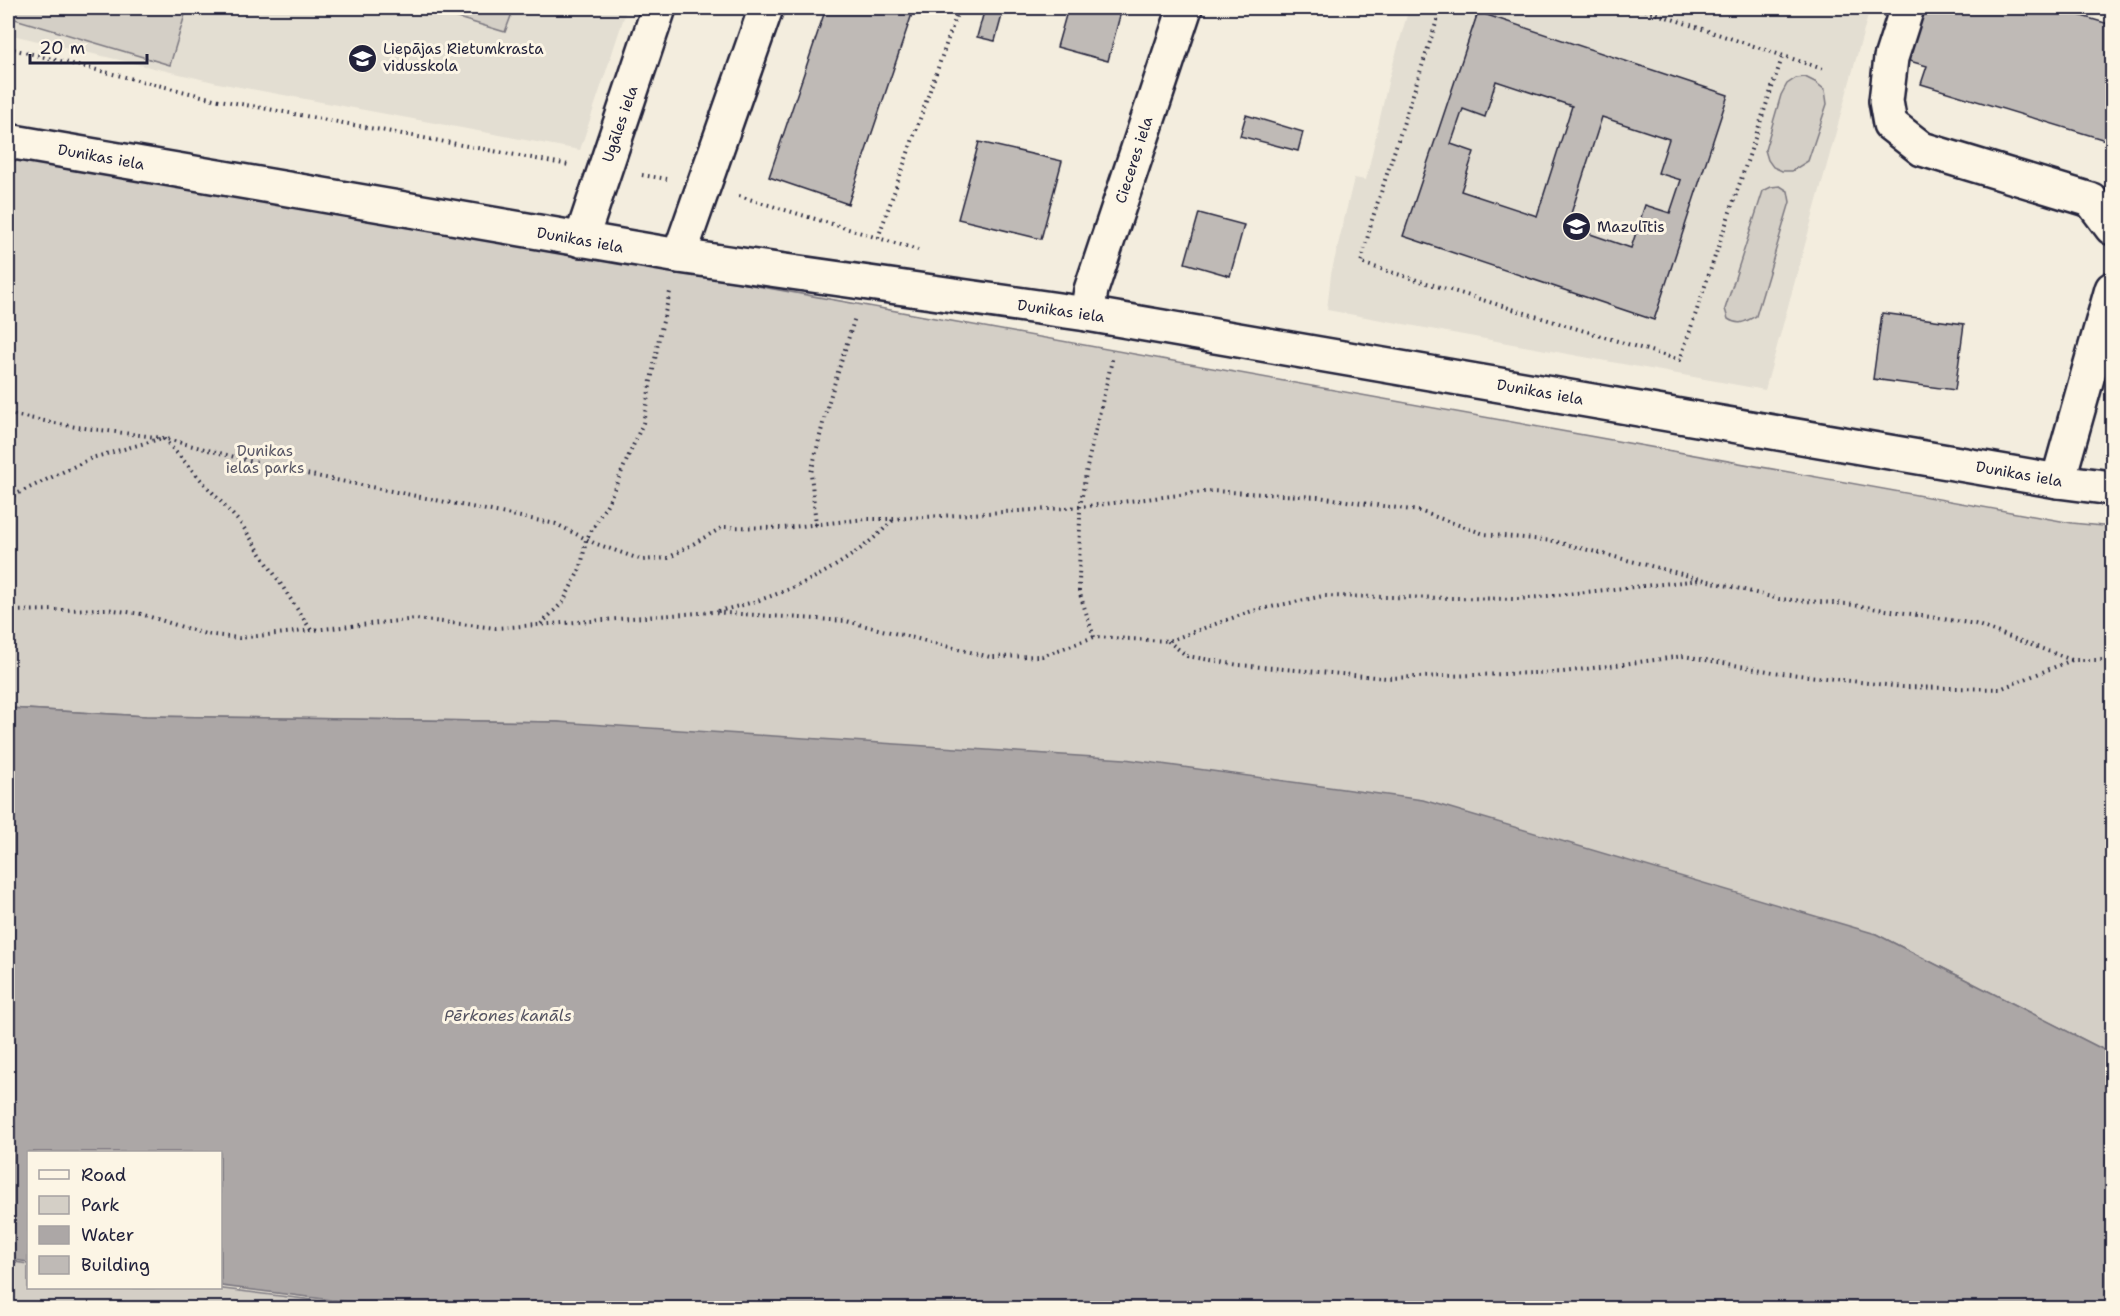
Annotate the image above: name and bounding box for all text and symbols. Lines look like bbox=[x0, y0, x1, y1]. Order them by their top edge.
scale bar bbox=[30, 27, 147, 65]
text: 20 m bbox=[39, 36, 85, 60]
place label: Liepājas Rietumkrasta vidusskola bbox=[383, 39, 544, 76]
school or university icon: Liepājas Rietumkrasta vidusskola bbox=[346, 42, 378, 74]
street label: Ugāles iela bbox=[598, 82, 643, 165]
street label: Cieceres iela bbox=[1111, 113, 1158, 206]
street label: Dunikas iela bbox=[56, 140, 147, 175]
school or university icon: Mazulītis bbox=[1560, 211, 1592, 243]
place label: Mazulītis bbox=[1597, 217, 1665, 237]
street label: Dunikas iela bbox=[535, 223, 626, 258]
street label: Dunikas iela bbox=[1016, 295, 1106, 327]
street label: Dunikas iela bbox=[1495, 375, 1586, 410]
park label: Dunikas ielas parks bbox=[226, 441, 304, 478]
street label: Dunikas iela bbox=[1974, 457, 2065, 492]
water label: Pērkones kanāls bbox=[444, 1005, 572, 1026]
legend bbox=[27, 1151, 222, 1289]
text: Road bbox=[81, 1163, 126, 1187]
text: Park bbox=[81, 1193, 120, 1217]
text: Water bbox=[81, 1223, 134, 1247]
text: Building bbox=[81, 1253, 150, 1277]

